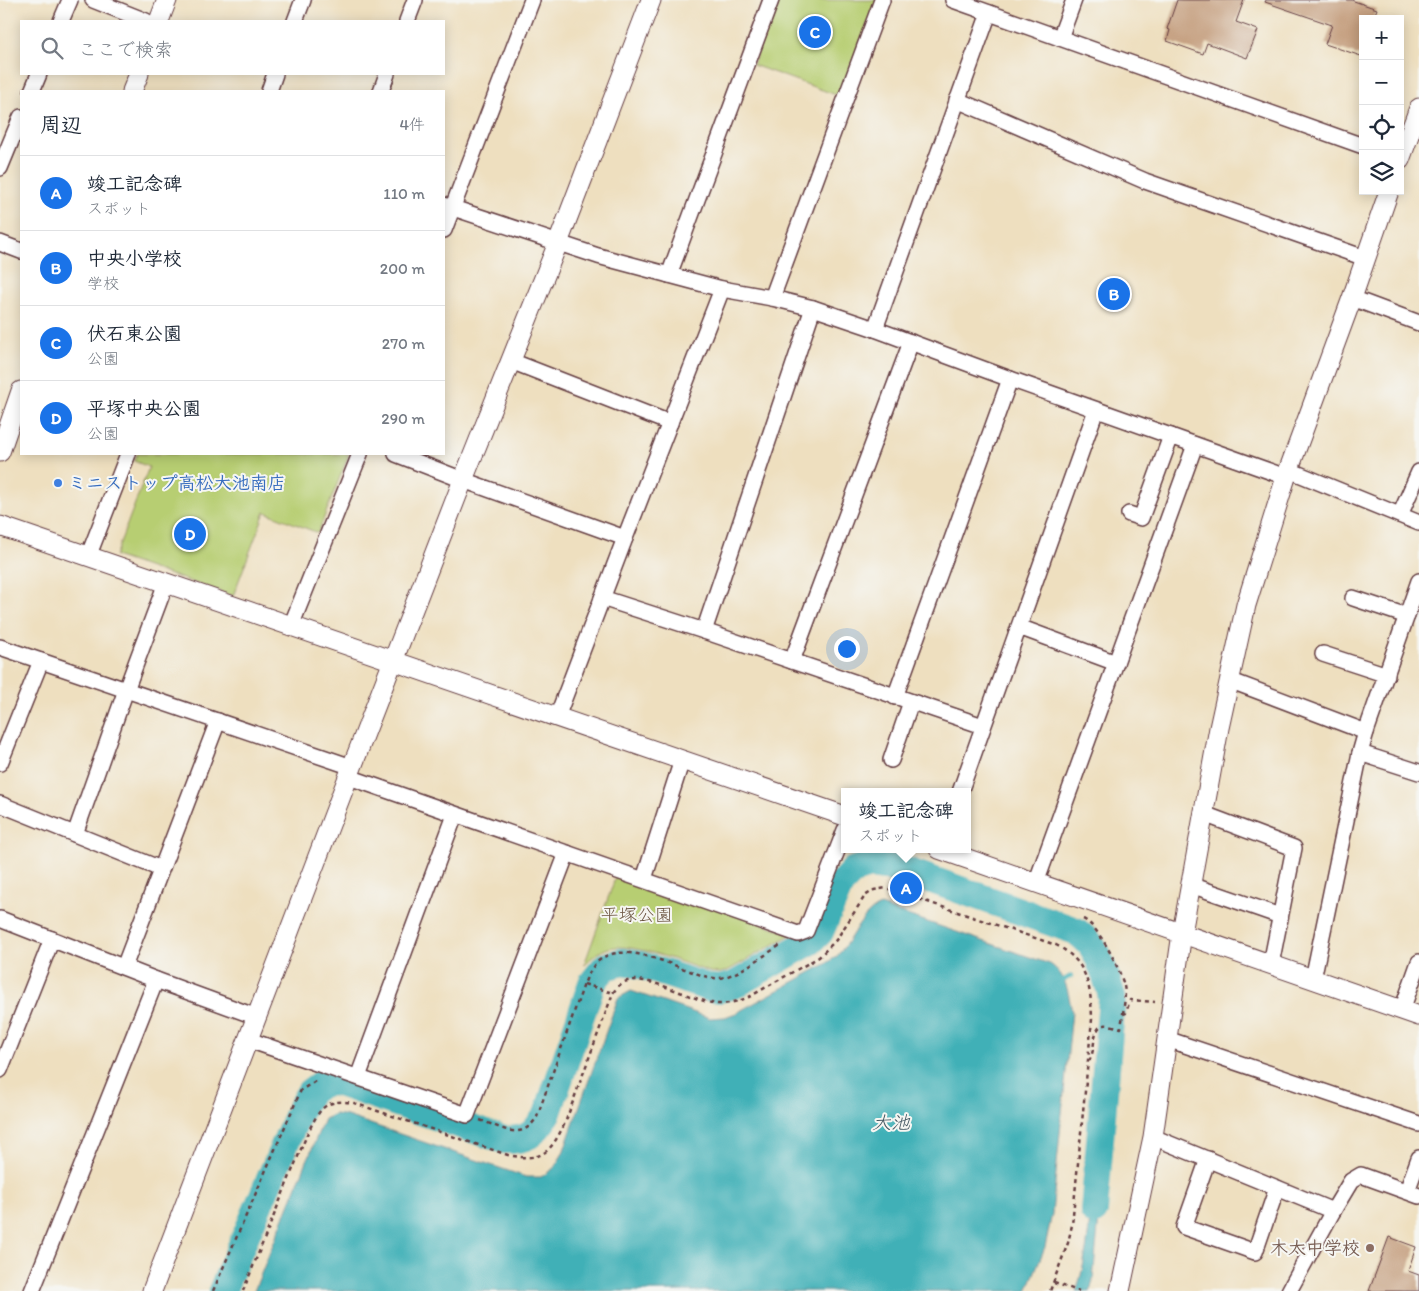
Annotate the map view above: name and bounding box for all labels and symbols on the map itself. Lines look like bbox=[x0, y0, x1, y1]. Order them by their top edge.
pin: C bbox=[799, 13, 831, 51]
pin: B bbox=[1098, 275, 1130, 313]
place label: ミニストップ高松大池南店 bbox=[68, 472, 286, 494]
marker: ミニストップ高松大池南店 bbox=[52, 477, 64, 489]
pin: D bbox=[174, 515, 206, 553]
your location bbox=[834, 636, 860, 662]
pin: A bbox=[890, 869, 922, 907]
park label: 平塚公園 bbox=[601, 904, 673, 926]
water label: 大池 bbox=[872, 1111, 911, 1134]
place label: 木太中学校 bbox=[1270, 1237, 1360, 1259]
marker: 木太中学校 bbox=[1364, 1242, 1376, 1254]

